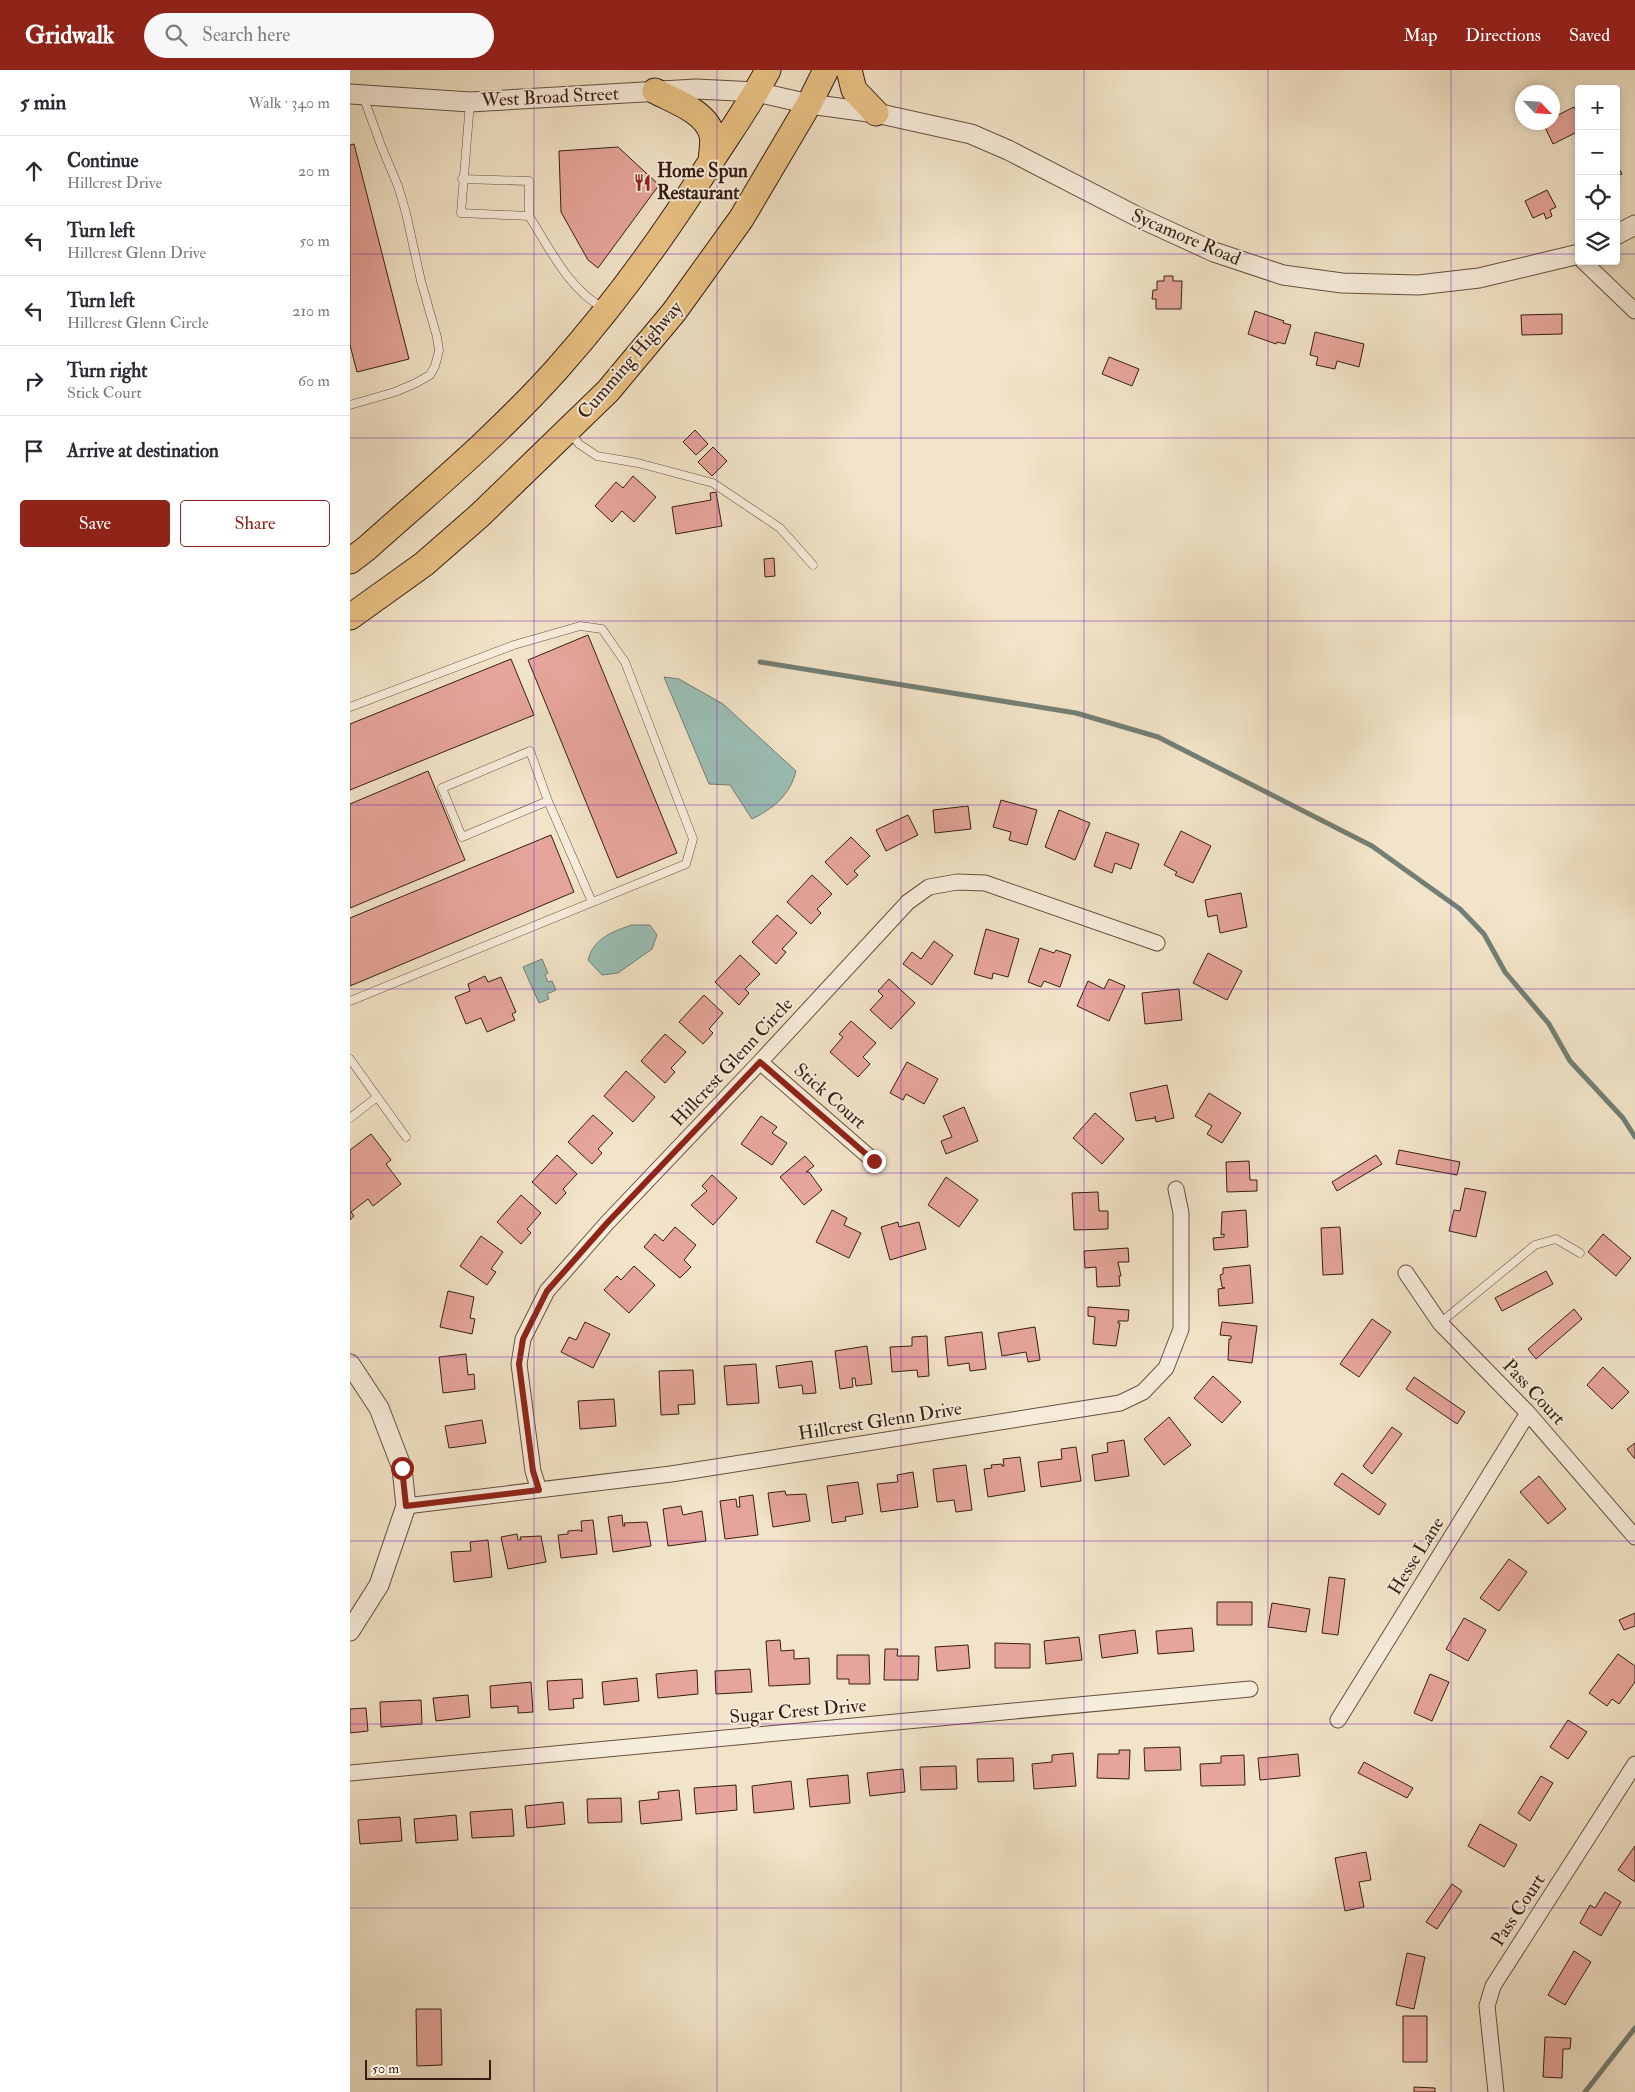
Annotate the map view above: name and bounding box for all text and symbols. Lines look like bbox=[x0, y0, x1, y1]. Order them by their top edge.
search box bbox=[144, 13, 494, 58]
text: Gridwalk bbox=[25, 20, 114, 51]
icon: search bbox=[162, 21, 190, 49]
text: Search here bbox=[202, 23, 290, 47]
text: Map bbox=[1404, 24, 1437, 47]
text: Directions bbox=[1465, 24, 1541, 47]
text: Saved bbox=[1569, 24, 1610, 47]
street label: West Broad Street bbox=[480, 81, 619, 113]
north arrow bbox=[1515, 85, 1560, 130]
map controls bbox=[1575, 85, 1620, 265]
button: + bbox=[1575, 85, 1620, 130]
text: 5 min bbox=[20, 89, 66, 116]
text: Walk · 340 m bbox=[248, 93, 330, 113]
button: − bbox=[1575, 130, 1620, 175]
text: Continue bbox=[67, 149, 138, 173]
icon: ahead bbox=[20, 157, 48, 185]
place label: Home Spun Restaurant bbox=[657, 159, 748, 205]
text: 20 m bbox=[298, 161, 330, 181]
restaurant icon: Home Spun Restaurant bbox=[633, 172, 653, 192]
text: Hillcrest Drive bbox=[67, 173, 162, 193]
button: locate bbox=[1575, 175, 1620, 220]
street label: Sycamore Road bbox=[1128, 203, 1245, 271]
text: Turn left bbox=[67, 219, 135, 243]
button: layers bbox=[1575, 220, 1620, 265]
icon: left bbox=[20, 227, 48, 255]
text: 50 m bbox=[299, 231, 330, 251]
text: Hillcrest Glenn Drive bbox=[67, 243, 206, 263]
text: Turn left bbox=[67, 289, 135, 313]
street label: Cumming Highway bbox=[572, 296, 688, 424]
icon: left bbox=[20, 297, 48, 325]
text: 210 m bbox=[292, 301, 330, 321]
text: Hillcrest Glenn Circle bbox=[67, 313, 209, 333]
text: Turn right bbox=[67, 359, 147, 383]
icon: right bbox=[20, 367, 48, 395]
text: 60 m bbox=[298, 371, 330, 391]
text: Stick Court bbox=[67, 383, 142, 403]
icon: arrive bbox=[20, 437, 48, 465]
text: Arrive at destination bbox=[67, 439, 219, 463]
button: Save bbox=[20, 500, 170, 547]
button: Share bbox=[180, 500, 330, 547]
street label: Hillcrest Glenn Circle bbox=[666, 992, 798, 1132]
street label: Stick Court bbox=[789, 1058, 871, 1134]
route end bbox=[863, 1150, 886, 1173]
street label: Pass Court bbox=[1497, 1354, 1571, 1430]
street label: Hillcrest Glenn Drive bbox=[796, 1396, 964, 1446]
route start bbox=[391, 1457, 414, 1480]
street label: Hesse Lane bbox=[1383, 1512, 1449, 1600]
street label: Sugar Crest Drive bbox=[728, 1693, 868, 1729]
street label: Pass Court bbox=[1486, 1869, 1550, 1951]
scale bar bbox=[365, 2057, 491, 2080]
text: 50 m bbox=[372, 2060, 399, 2077]

